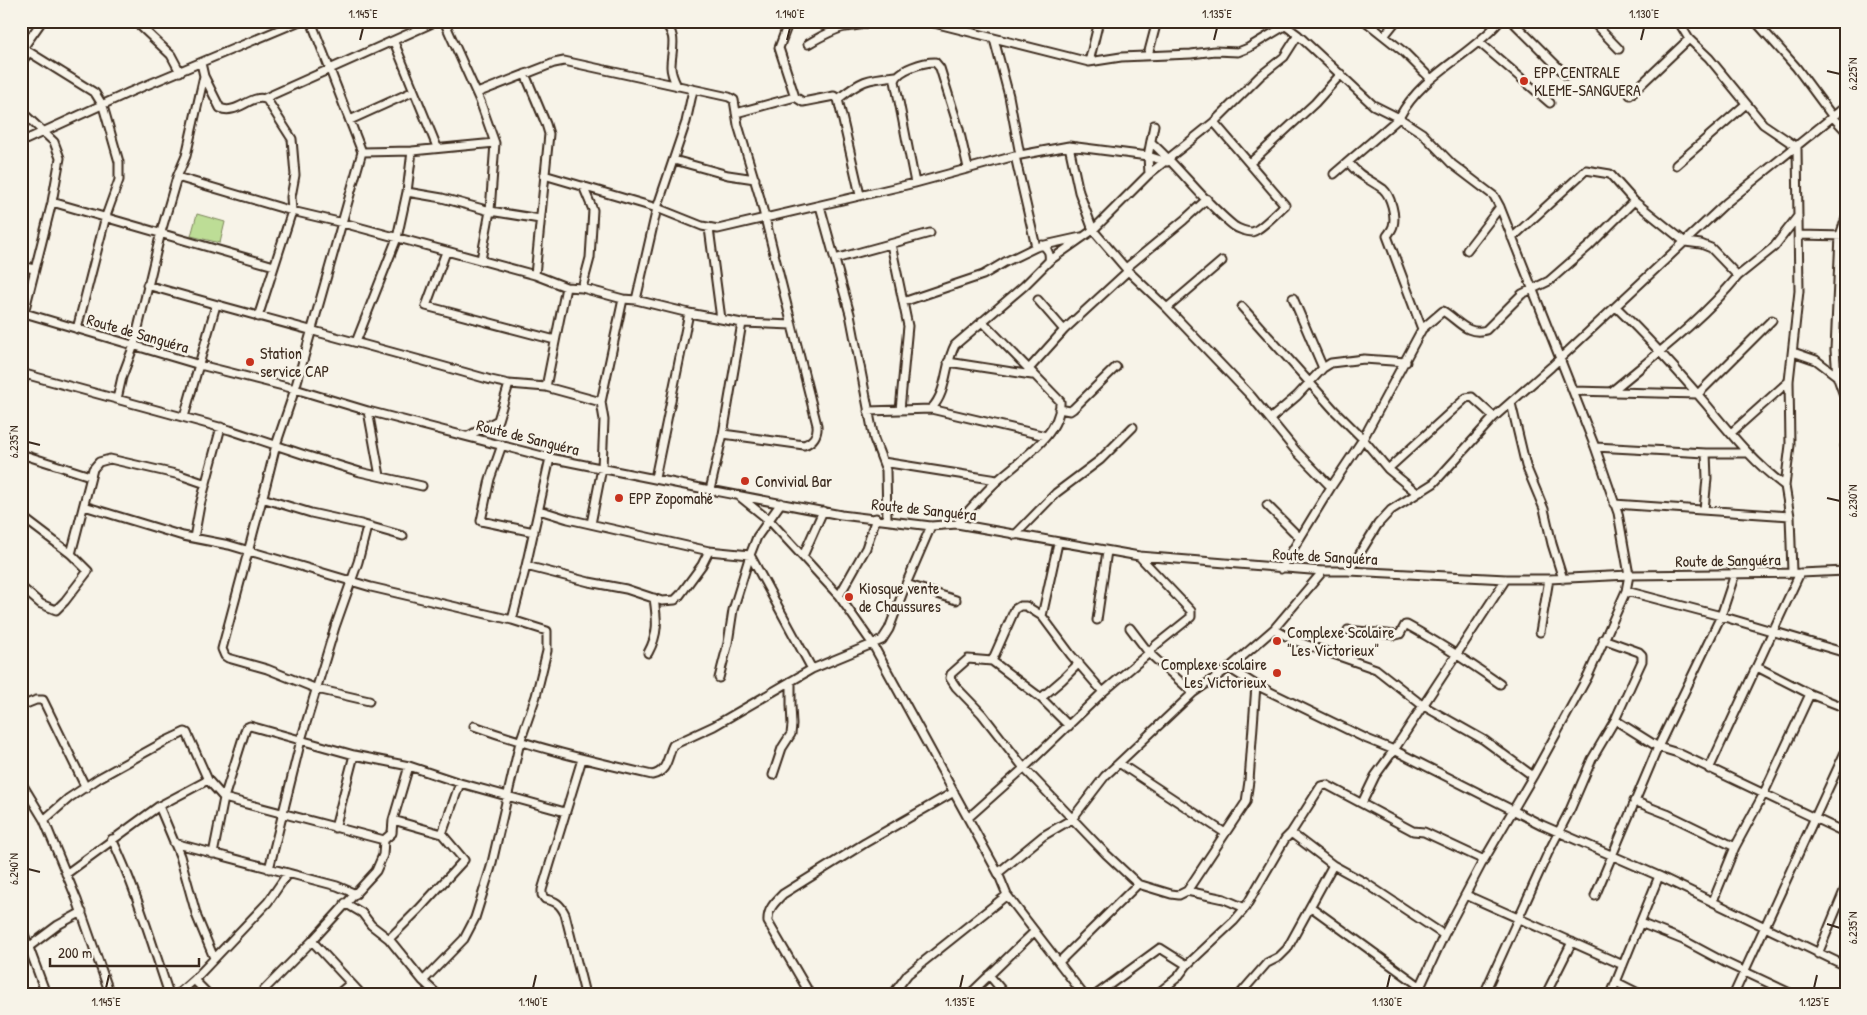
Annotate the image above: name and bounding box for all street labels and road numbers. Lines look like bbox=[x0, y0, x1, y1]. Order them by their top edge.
street label: Route de Sanguéra bbox=[84, 308, 192, 358]
street label: Route de Sanguéra bbox=[474, 414, 582, 460]
street label: Route de Sanguéra bbox=[871, 493, 977, 525]
street label: Route de Sanguéra bbox=[1272, 542, 1378, 570]
street label: Route de Sanguéra bbox=[1675, 548, 1781, 572]

